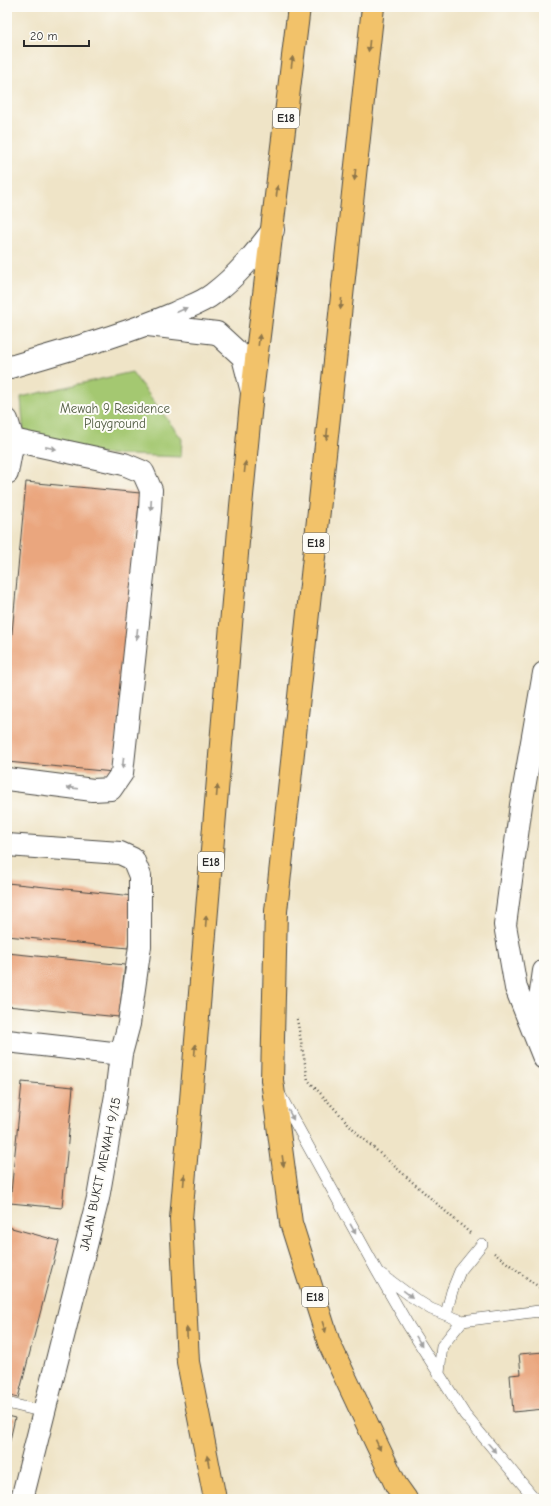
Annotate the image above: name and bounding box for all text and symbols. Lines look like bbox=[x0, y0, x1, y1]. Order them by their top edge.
scale bar bbox=[24, 22, 89, 48]
text: 20 m bbox=[30, 29, 58, 43]
one-way arrow bbox=[366, 40, 372, 52]
one-way arrow bbox=[289, 56, 295, 68]
road number: E18 bbox=[273, 108, 299, 128]
one-way arrow bbox=[352, 169, 358, 181]
one-way arrow bbox=[274, 185, 280, 197]
one-way arrow bbox=[338, 298, 344, 310]
one-way arrow bbox=[177, 306, 189, 312]
one-way arrow bbox=[256, 334, 262, 346]
park label: Mewah 9 Residence Playground bbox=[60, 401, 171, 431]
one-way arrow bbox=[324, 428, 331, 440]
one-way arrow bbox=[45, 446, 57, 452]
one-way arrow bbox=[241, 461, 248, 474]
one-way arrow bbox=[147, 499, 154, 511]
road number: E18 bbox=[303, 533, 329, 553]
one-way arrow bbox=[134, 628, 140, 640]
one-way arrow bbox=[120, 757, 127, 769]
one-way arrow bbox=[66, 785, 78, 791]
one-way arrow bbox=[214, 785, 220, 797]
road number: E18 bbox=[198, 852, 224, 872]
one-way arrow bbox=[203, 915, 209, 927]
one-way arrow bbox=[192, 1044, 199, 1056]
street label: JALAN BUKIT MEWAH 9/15 bbox=[76, 1096, 124, 1252]
one-way arrow bbox=[287, 1109, 294, 1121]
one-way arrow bbox=[280, 1155, 286, 1167]
one-way arrow bbox=[181, 1174, 188, 1186]
one-way arrow bbox=[350, 1223, 357, 1235]
road number: E18 bbox=[302, 1287, 328, 1307]
one-way arrow bbox=[403, 1290, 414, 1298]
one-way arrow bbox=[321, 1321, 327, 1333]
one-way arrow bbox=[183, 1327, 190, 1339]
one-way arrow bbox=[415, 1336, 423, 1346]
one-way arrow bbox=[375, 1440, 381, 1451]
one-way arrow bbox=[488, 1442, 497, 1453]
one-way arrow bbox=[204, 1455, 210, 1467]

